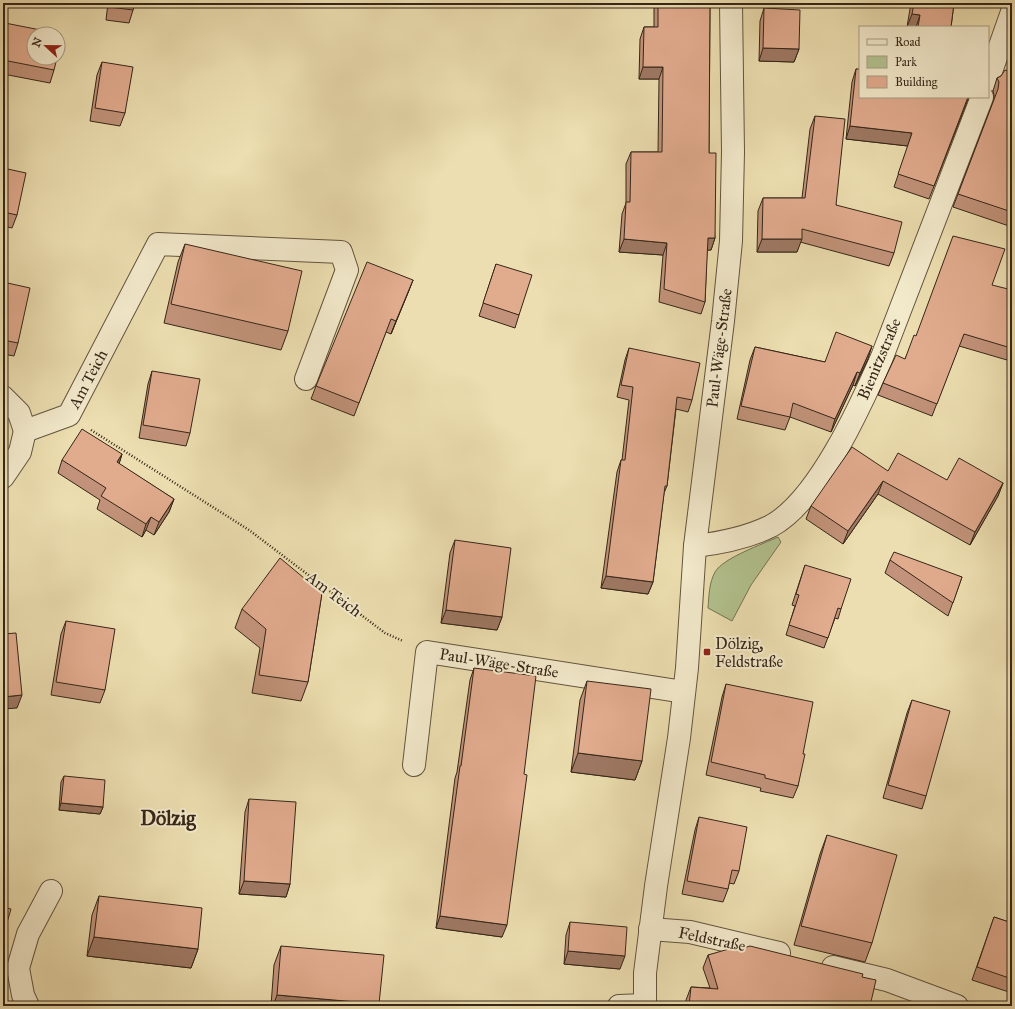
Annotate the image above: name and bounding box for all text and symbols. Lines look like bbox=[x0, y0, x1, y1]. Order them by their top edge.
north arrow bbox=[26, 26, 66, 66]
legend bbox=[859, 26, 989, 98]
text: N bbox=[29, 35, 45, 49]
text: Road bbox=[895, 35, 921, 49]
text: Park bbox=[895, 55, 917, 69]
text: Building bbox=[895, 75, 938, 90]
street label: Paul-Wäge-Straße bbox=[702, 287, 737, 409]
street label: Bienitzstraße bbox=[853, 315, 905, 403]
street label: Am Teich bbox=[64, 346, 111, 413]
street label: Am Teich bbox=[302, 567, 365, 621]
place label: Dölzig, Feldstraße bbox=[715, 634, 784, 671]
street label: Paul-Wäge-Straße bbox=[438, 644, 560, 683]
marker: Dölzig, Feldstraße bbox=[702, 647, 712, 657]
district label: Dölzig bbox=[140, 806, 196, 831]
street label: Feldstraße bbox=[677, 923, 748, 955]

